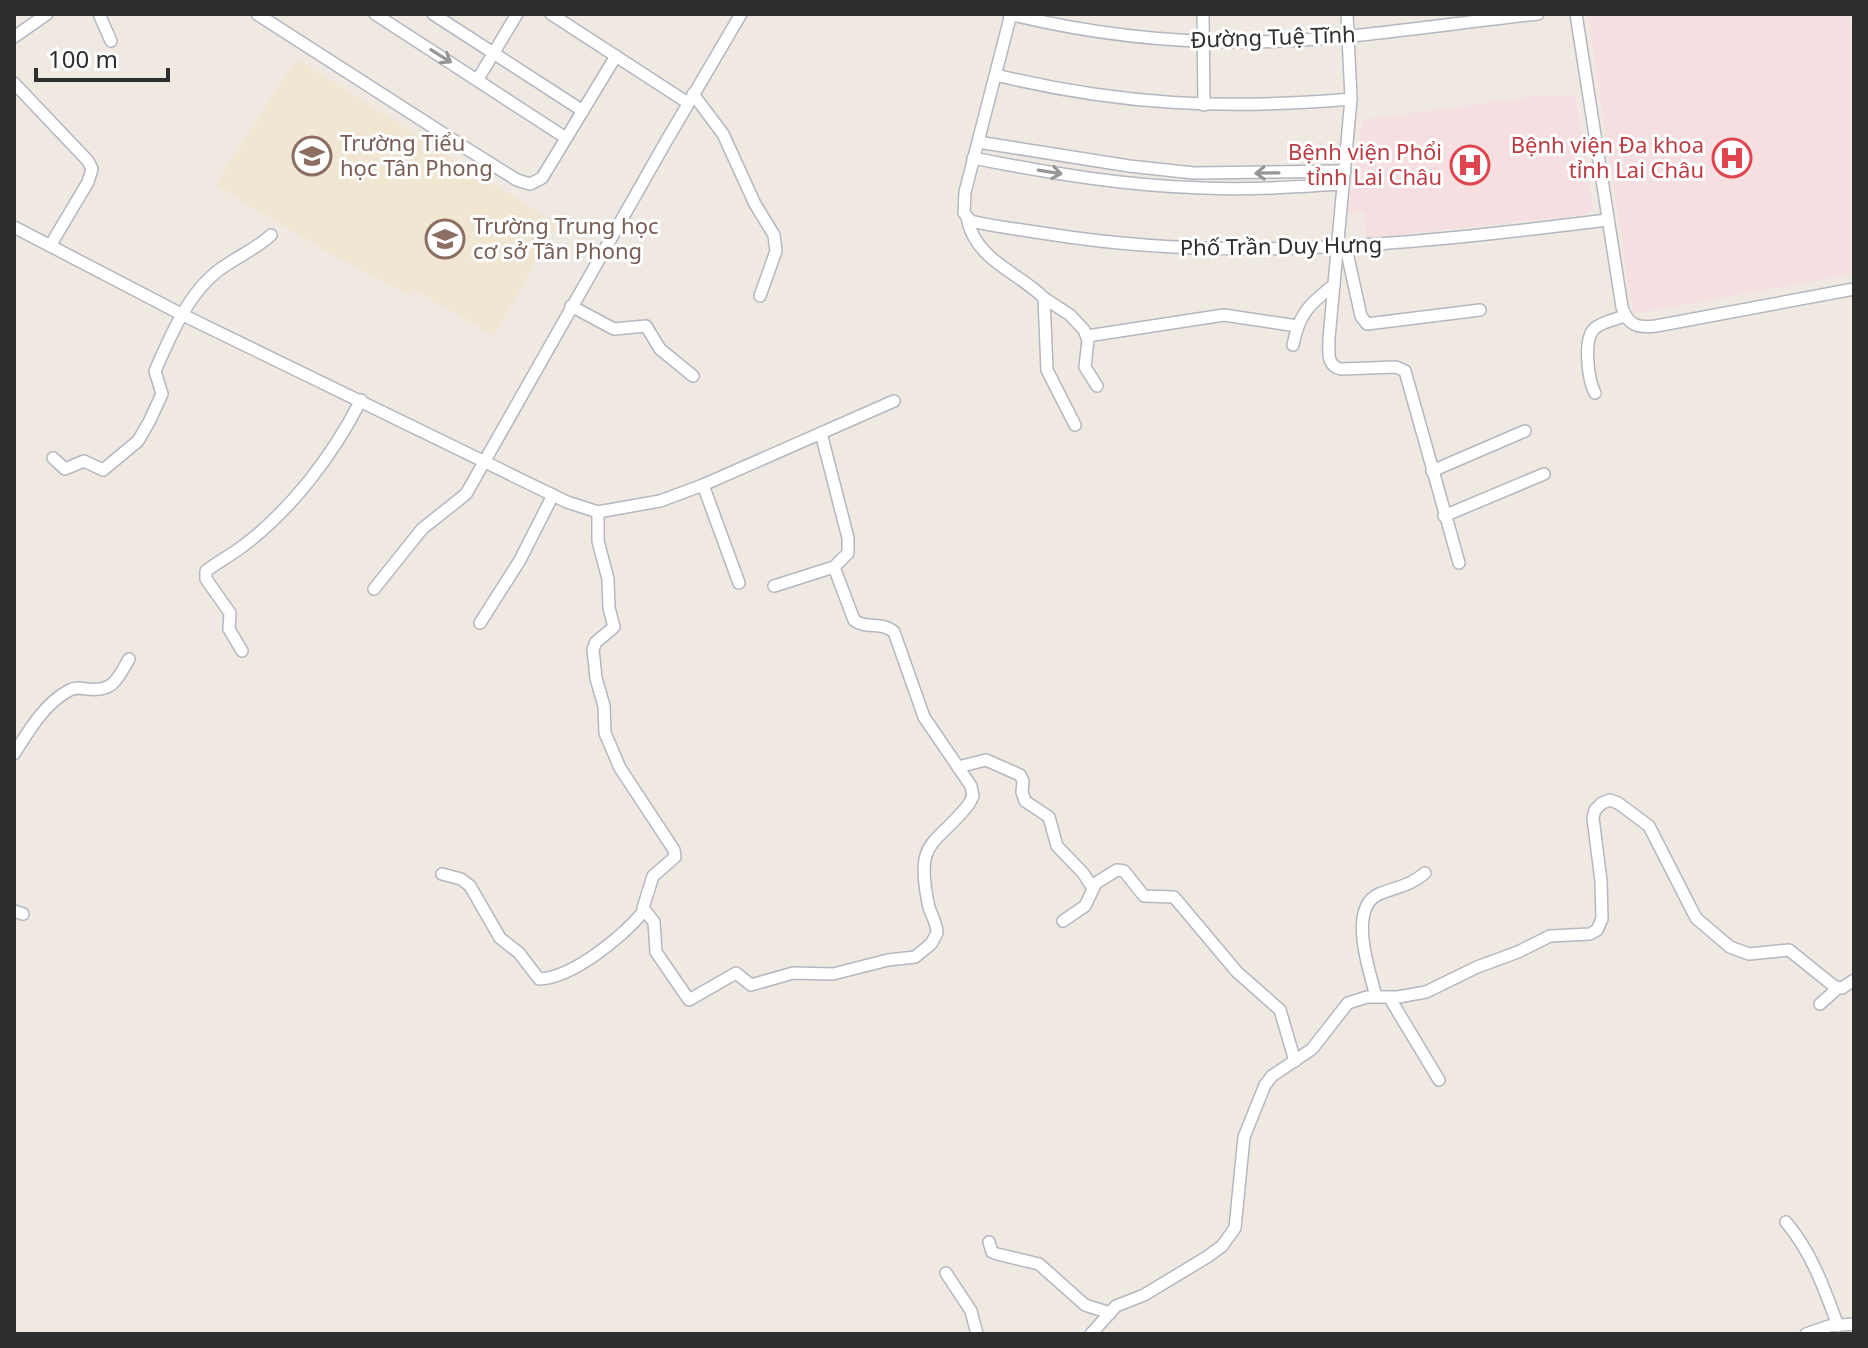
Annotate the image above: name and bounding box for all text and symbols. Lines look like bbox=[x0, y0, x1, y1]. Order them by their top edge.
street label: Đường Tuệ Tĩnh bbox=[1190, 18, 1356, 54]
scale bar bbox=[36, 32, 168, 82]
text: 100 m bbox=[48, 42, 118, 75]
one-way arrow bbox=[429, 48, 452, 64]
place label: Trường Tiểu học Tân Phong bbox=[340, 127, 493, 182]
place label: Bệnh viện Đa khoa tỉnh Lai Châu bbox=[1511, 129, 1704, 184]
school or university icon: Trường Tiểu học Tân Phong bbox=[291, 135, 333, 177]
place label: Bệnh viện Phổi tỉnh Lai Châu bbox=[1288, 136, 1442, 191]
hospital icon: Bệnh viện Đa khoa tỉnh Lai Châu bbox=[1711, 137, 1753, 179]
hospital icon: Bệnh viện Phổi tỉnh Lai Châu bbox=[1449, 144, 1491, 186]
one-way arrow bbox=[1037, 165, 1062, 180]
one-way arrow bbox=[1254, 165, 1281, 181]
place label: Trường Trung học cơ sở Tân Phong bbox=[473, 210, 659, 265]
school or university icon: Trường Trung học cơ sở Tân Phong bbox=[424, 218, 466, 260]
street label: Phố Trần Duy Hưng bbox=[1180, 228, 1382, 262]

